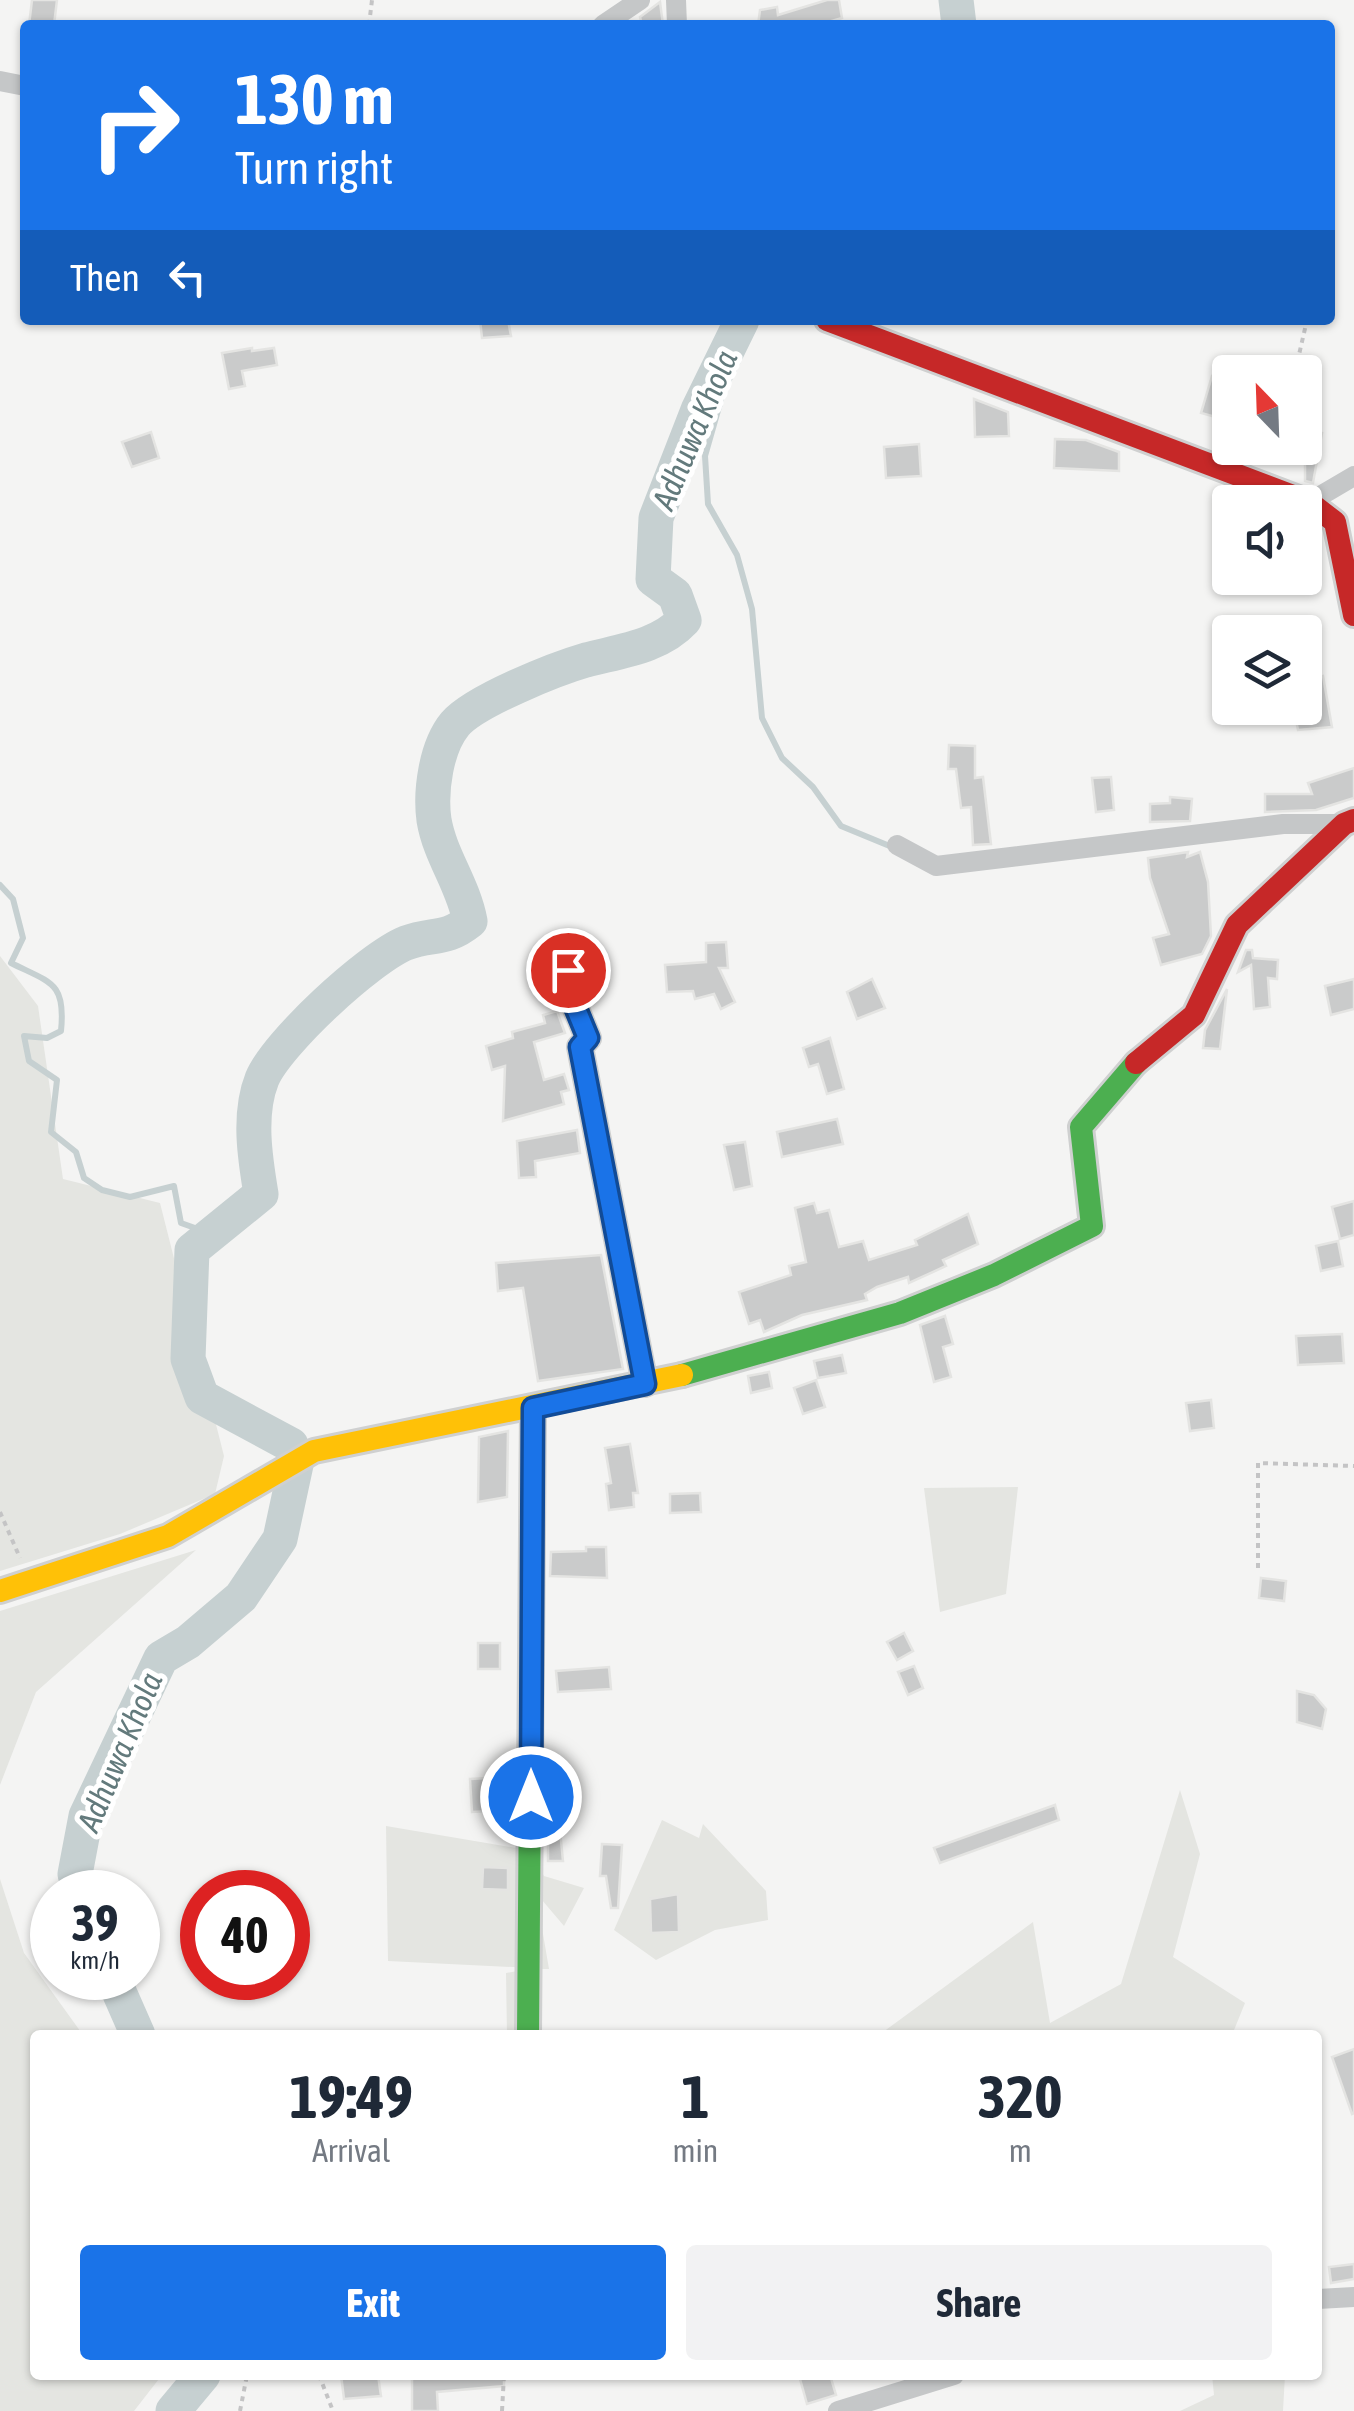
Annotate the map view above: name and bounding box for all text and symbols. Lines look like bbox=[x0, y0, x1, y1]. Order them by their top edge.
text: 130 m bbox=[235, 59, 394, 139]
icon: right bbox=[70, 60, 200, 190]
text: Turn right bbox=[235, 142, 393, 194]
icon: left bbox=[160, 250, 215, 305]
text: Then bbox=[70, 256, 140, 299]
water label: Adhuwa Khola bbox=[644, 345, 745, 516]
north arrow bbox=[1212, 355, 1322, 465]
map controls bbox=[1212, 355, 1322, 725]
button: sound bbox=[1212, 485, 1322, 595]
button: layers bbox=[1212, 615, 1322, 725]
pin bbox=[526, 928, 611, 1013]
icon: arrive bbox=[541, 943, 596, 998]
water label: Adhuwa Khola bbox=[69, 1667, 170, 1838]
position arrow bbox=[479, 1745, 583, 1849]
speed limit sign: 40 bbox=[180, 1870, 310, 2000]
text: 39 bbox=[71, 1894, 118, 1952]
text: km/h bbox=[70, 1946, 120, 1974]
text: 19:49 bbox=[289, 2062, 413, 2131]
text: 1 bbox=[681, 2062, 710, 2131]
text: 320 bbox=[978, 2062, 1062, 2131]
text: Arrival bbox=[312, 2132, 390, 2169]
text: min bbox=[672, 2132, 718, 2169]
text: m bbox=[1009, 2132, 1032, 2169]
button: Exit bbox=[80, 2245, 666, 2360]
button: Share bbox=[686, 2245, 1272, 2360]

